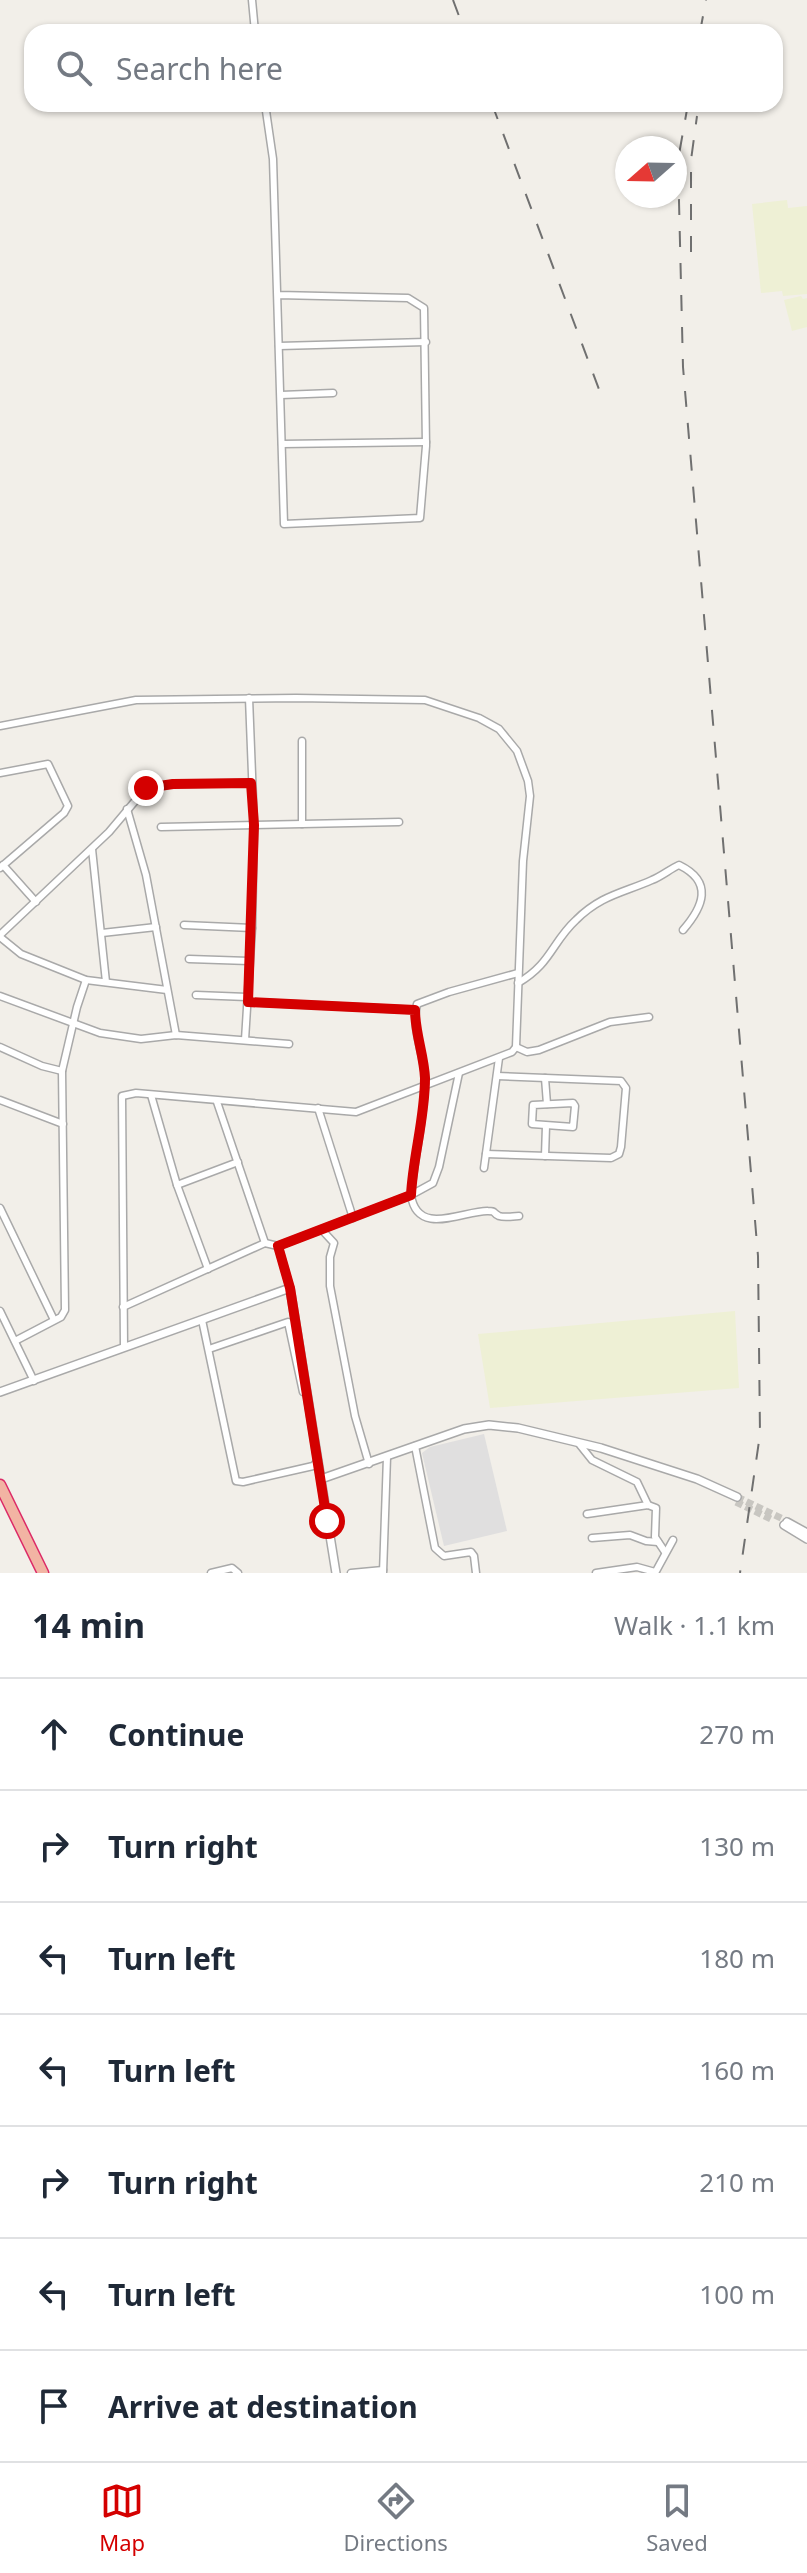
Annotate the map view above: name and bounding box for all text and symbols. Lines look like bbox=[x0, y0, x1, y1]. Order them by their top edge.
search box bbox=[24, 24, 783, 112]
icon: search bbox=[52, 46, 96, 90]
text: Search here bbox=[116, 48, 283, 89]
north arrow bbox=[615, 136, 687, 208]
route end bbox=[128, 770, 164, 806]
route start bbox=[309, 1503, 345, 1539]
text: 14 min bbox=[32, 1602, 145, 1648]
text: Walk · 1.1 km bbox=[614, 1607, 775, 1643]
icon: ahead bbox=[32, 1712, 76, 1756]
text: Continue bbox=[108, 1714, 244, 1755]
text: 270 m bbox=[699, 1716, 775, 1752]
icon: right bbox=[32, 1824, 76, 1868]
text: Turn right bbox=[108, 1826, 258, 1867]
text: 130 m bbox=[699, 1828, 775, 1864]
icon: left bbox=[32, 1936, 76, 1980]
text: Turn left bbox=[108, 1938, 236, 1979]
text: 180 m bbox=[699, 1940, 775, 1976]
icon: left bbox=[32, 2048, 76, 2092]
text: Turn left bbox=[108, 2050, 236, 2091]
text: 160 m bbox=[699, 2052, 775, 2088]
icon: right bbox=[32, 2160, 76, 2204]
text: Turn right bbox=[108, 2162, 258, 2203]
text: 210 m bbox=[699, 2164, 775, 2200]
icon: left bbox=[32, 2272, 76, 2316]
text: Turn left bbox=[108, 2274, 236, 2315]
text: 100 m bbox=[699, 2276, 775, 2312]
icon: arrive bbox=[32, 2384, 76, 2428]
text: Arrive at destination bbox=[108, 2386, 418, 2427]
tab: Map bbox=[99, 2479, 145, 2557]
tab: Directions bbox=[343, 2479, 448, 2557]
tab: Saved bbox=[646, 2479, 708, 2557]

